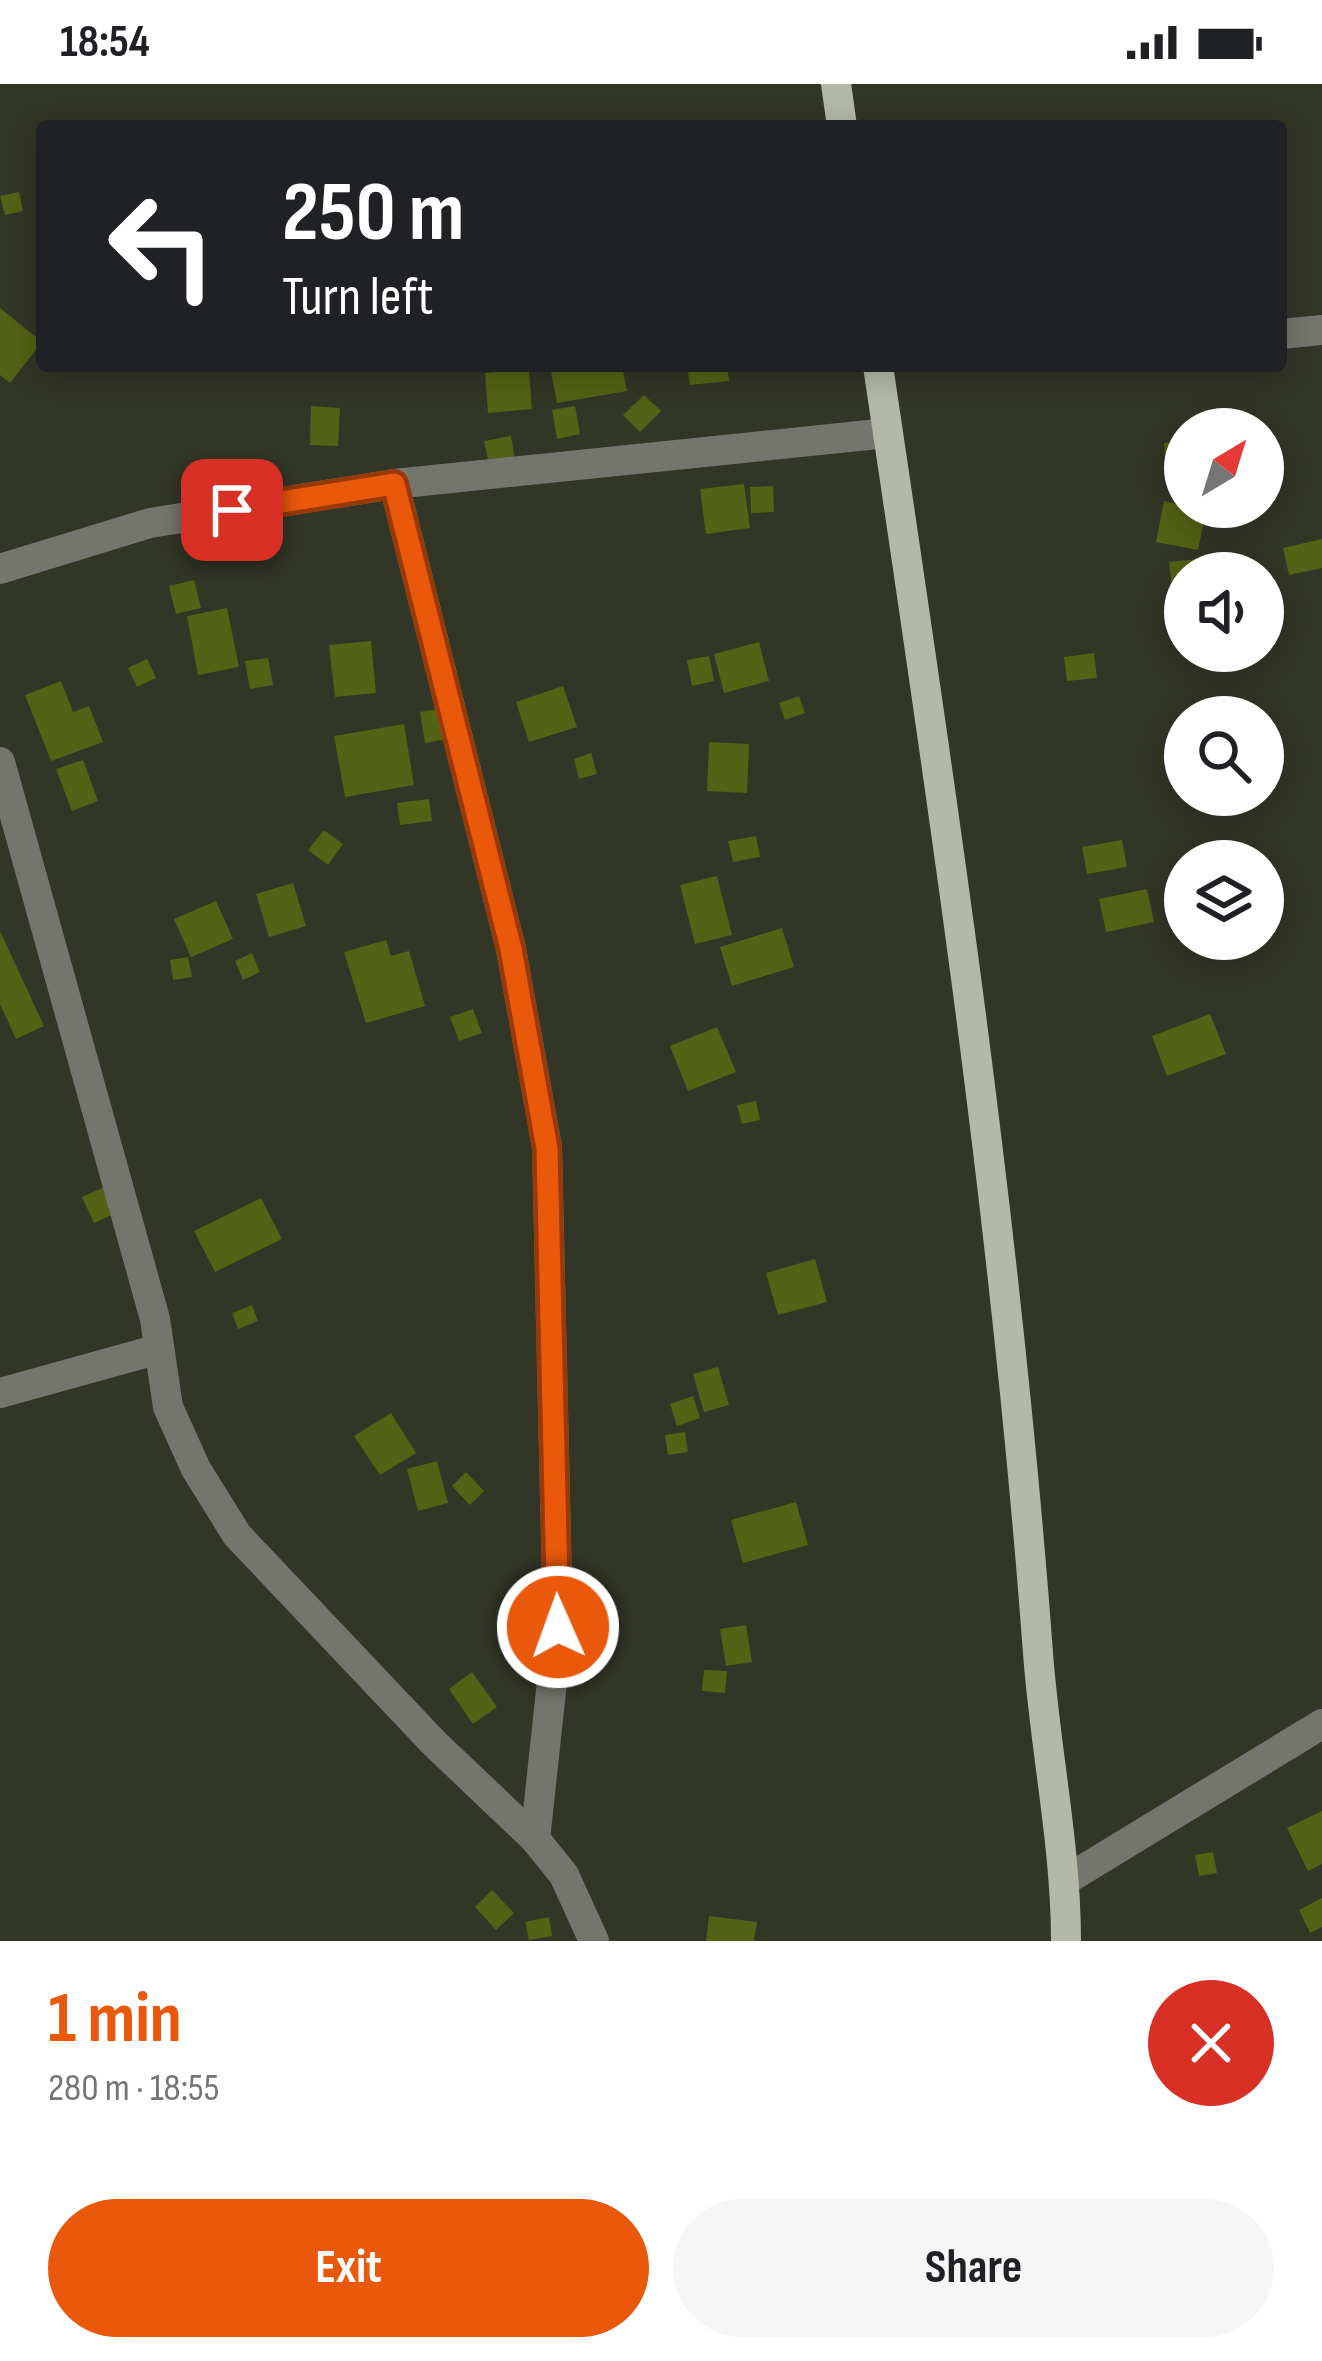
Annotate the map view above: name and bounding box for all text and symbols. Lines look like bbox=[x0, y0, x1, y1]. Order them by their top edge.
text: 18:54 bbox=[60, 15, 150, 70]
text: 250 m bbox=[282, 163, 464, 264]
icon: left bbox=[84, 168, 240, 324]
text: Turn left bbox=[282, 265, 434, 330]
north arrow bbox=[1164, 408, 1284, 528]
map controls bbox=[1164, 408, 1284, 960]
pin bbox=[181, 459, 283, 561]
icon: arrive bbox=[199, 477, 265, 543]
button: sound bbox=[1164, 552, 1284, 672]
button: search bbox=[1164, 696, 1284, 816]
button: layers bbox=[1164, 840, 1284, 960]
position arrow bbox=[495, 1564, 621, 1690]
text: 1 min bbox=[48, 1976, 182, 2063]
button: close bbox=[1148, 1980, 1274, 2106]
text: 280 m · 18:55 bbox=[48, 2065, 219, 2112]
button: Exit bbox=[48, 2199, 649, 2337]
button: Share bbox=[673, 2199, 1274, 2337]

